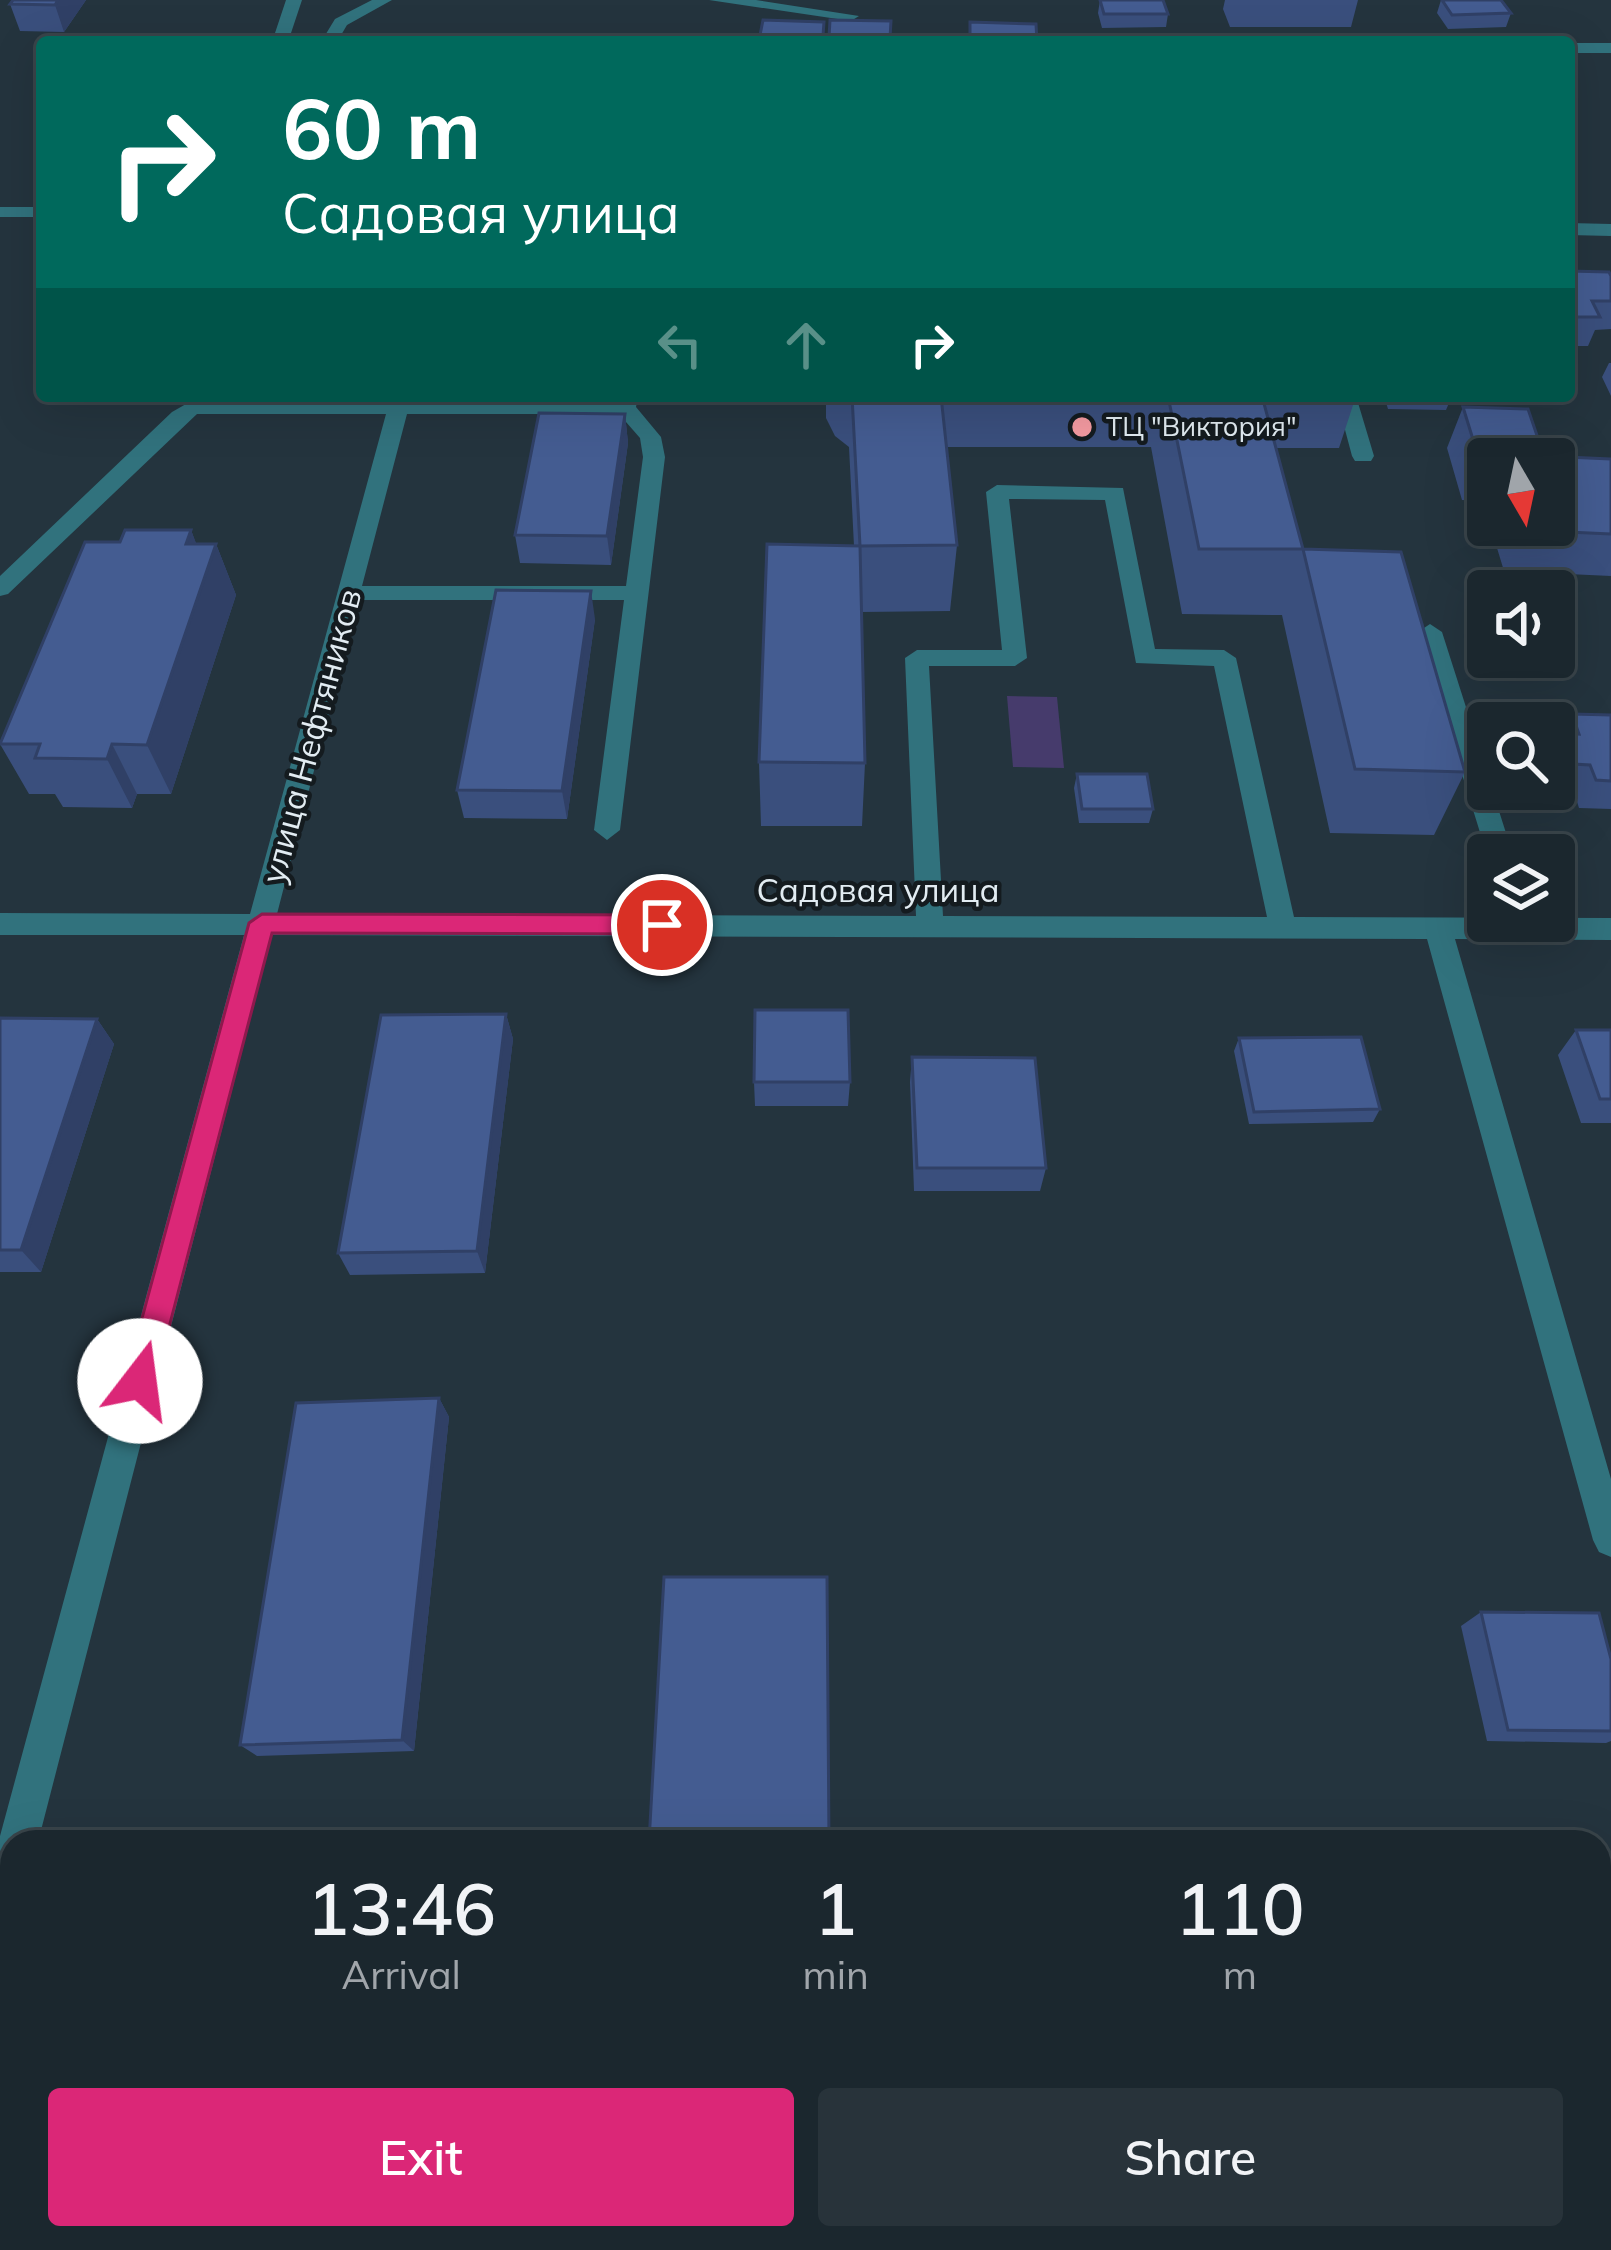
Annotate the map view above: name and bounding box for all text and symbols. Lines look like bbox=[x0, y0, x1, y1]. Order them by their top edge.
text: 60 m bbox=[282, 75, 481, 180]
icon: right bbox=[84, 84, 240, 240]
text: Садовая улица bbox=[282, 179, 680, 247]
icon: left bbox=[647, 312, 713, 378]
icon: ahead bbox=[773, 312, 839, 378]
icon: right bbox=[899, 312, 965, 378]
place label: ТЦ "Виктория" bbox=[1106, 409, 1296, 443]
marker: ТЦ "Виктория" bbox=[1069, 414, 1095, 440]
north arrow bbox=[1467, 438, 1575, 546]
map controls bbox=[1467, 438, 1575, 942]
button: sound bbox=[1467, 570, 1575, 678]
street label: улица Нефтяников bbox=[251, 584, 370, 888]
button: search bbox=[1467, 702, 1575, 810]
button: layers bbox=[1467, 834, 1575, 942]
street label: Садовая улица bbox=[756, 869, 1000, 910]
pin bbox=[611, 874, 713, 976]
icon: arrive bbox=[629, 892, 695, 958]
position arrow bbox=[77, 1318, 203, 1444]
text: 13:46 bbox=[306, 1863, 496, 1953]
text: 1 bbox=[814, 1863, 857, 1953]
text: 110 bbox=[1175, 1863, 1305, 1953]
text: Arrival bbox=[342, 1950, 461, 1999]
text: min bbox=[802, 1950, 869, 1999]
text: m bbox=[1223, 1950, 1257, 1999]
button: Exit bbox=[48, 2088, 794, 2226]
button: Share bbox=[818, 2088, 1563, 2226]

